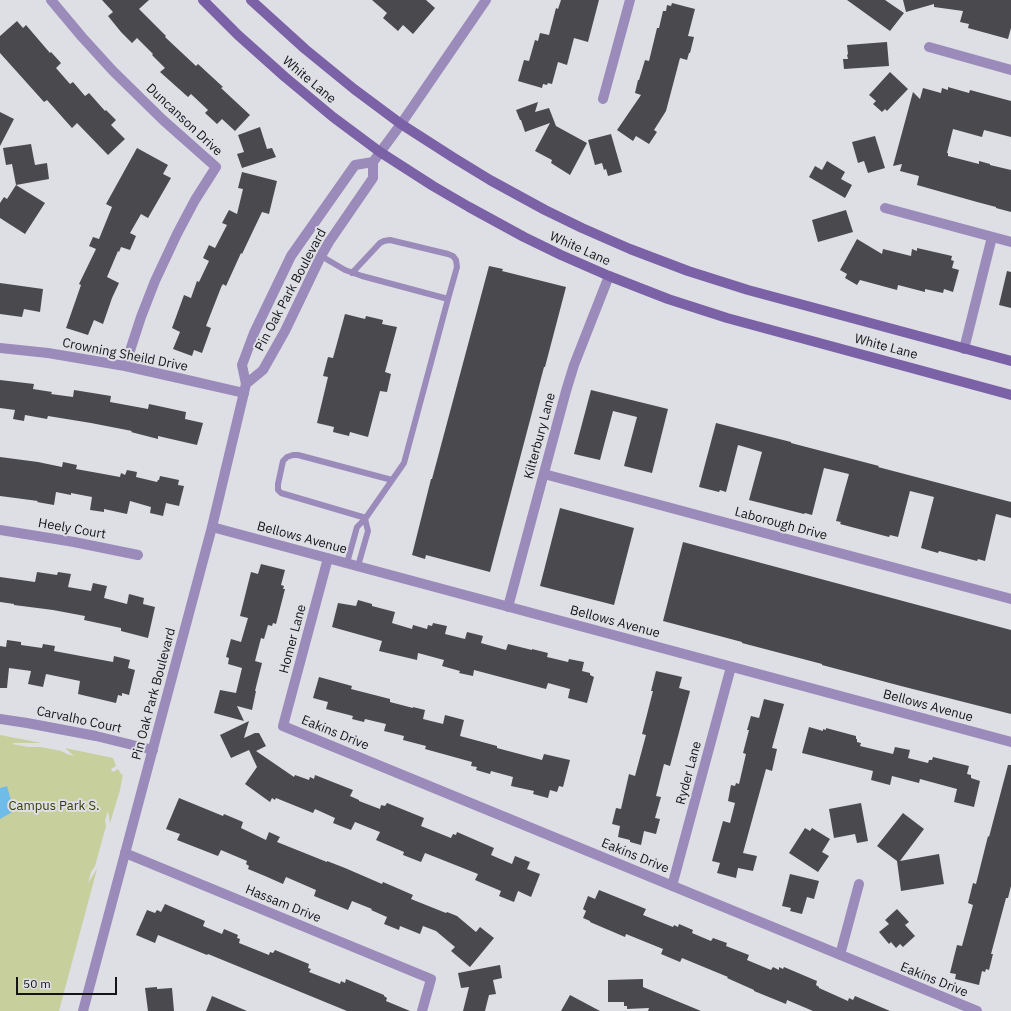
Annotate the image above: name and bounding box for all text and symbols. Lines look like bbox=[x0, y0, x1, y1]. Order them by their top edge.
street label: White Lane bbox=[279, 53, 339, 107]
street label: Duncanson Drive bbox=[143, 81, 225, 159]
street label: Pin Oak Park Boulevard bbox=[252, 226, 330, 354]
street label: White Lane bbox=[547, 229, 613, 269]
street label: White Lane bbox=[853, 331, 919, 363]
street label: Crowning Sheild Drive bbox=[61, 335, 189, 375]
street label: Kilterbury Lane bbox=[521, 391, 559, 481]
street label: Laborough Drive bbox=[733, 504, 829, 544]
street label: Heely Court bbox=[37, 515, 107, 543]
street label: Bellows Avenue bbox=[255, 518, 349, 558]
street label: Bellows Avenue bbox=[568, 602, 662, 642]
street label: Homer Lane bbox=[276, 603, 310, 675]
street label: Pin Oak Park Boulevard bbox=[129, 626, 179, 762]
street label: Bellows Avenue bbox=[881, 686, 975, 726]
street label: Carvalho Court bbox=[35, 703, 123, 737]
street label: Eakins Drive bbox=[299, 712, 371, 754]
street label: Ryder Lane bbox=[673, 740, 705, 806]
park label: Campus Park S. bbox=[8, 798, 100, 814]
street label: Eakins Drive bbox=[599, 835, 671, 877]
street label: Hassam Drive bbox=[243, 882, 323, 926]
street label: Eakins Drive bbox=[898, 959, 970, 1001]
scale bar bbox=[18, 969, 119, 995]
text: 50 m bbox=[23, 976, 51, 991]

